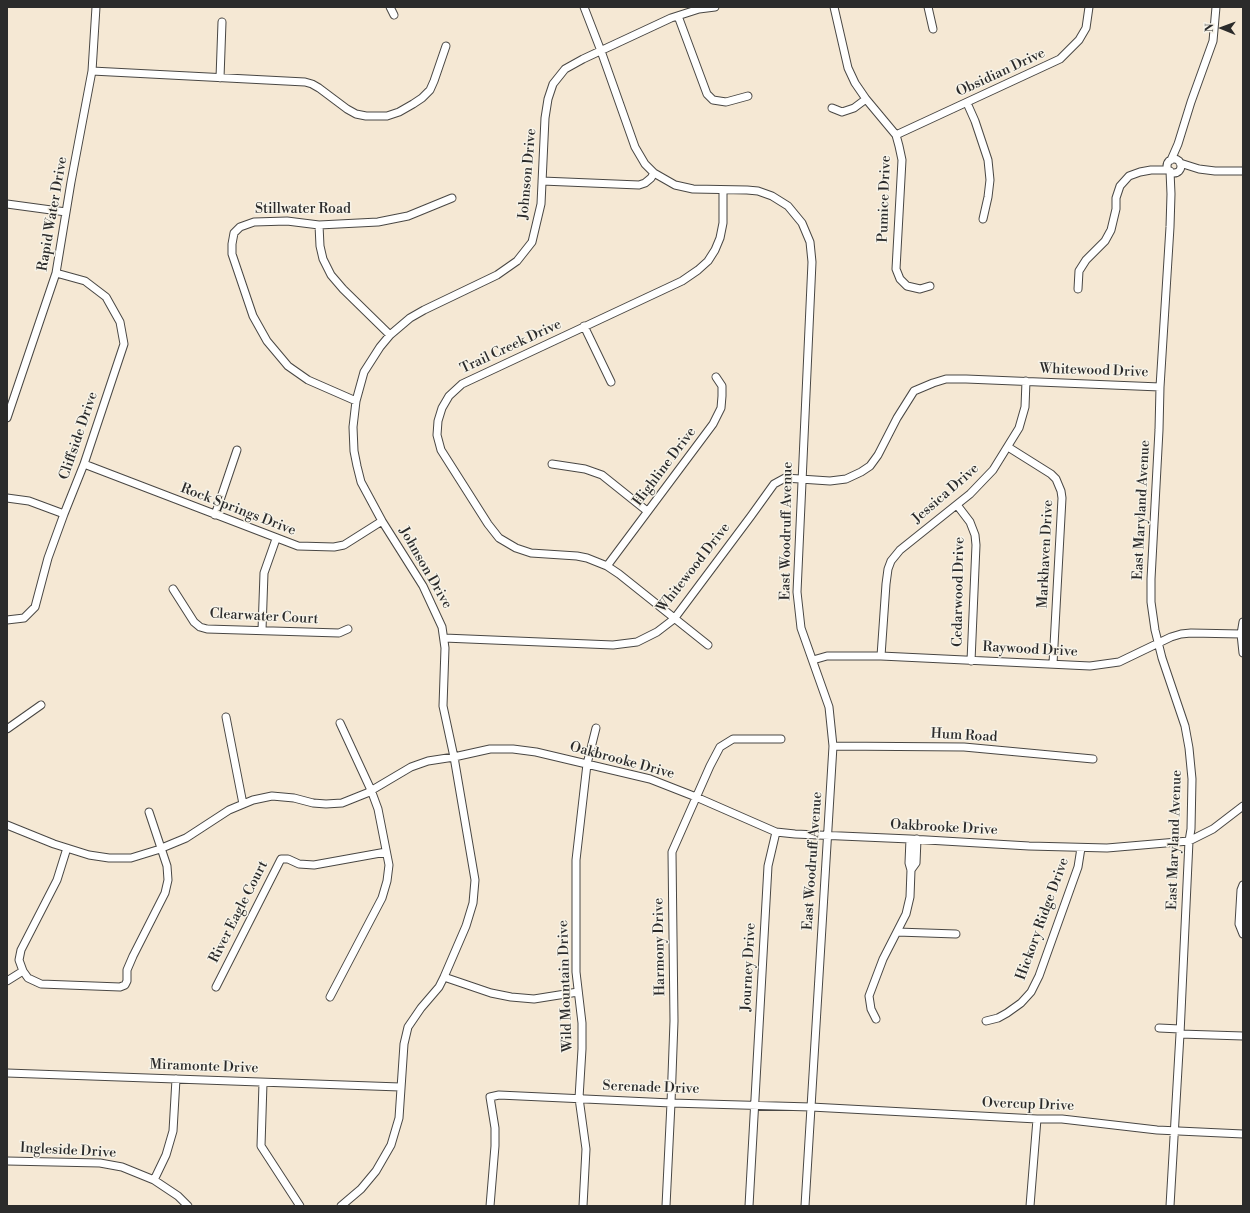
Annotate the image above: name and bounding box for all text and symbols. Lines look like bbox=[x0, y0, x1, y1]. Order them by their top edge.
north arrow bbox=[1202, 8, 1242, 48]
text: N bbox=[1203, 23, 1217, 32]
street label: Obsidian Drive bbox=[954, 45, 1048, 101]
street label: Johnson Drive bbox=[516, 128, 540, 220]
street label: Rapid Water Drive bbox=[35, 155, 71, 273]
street label: Pumice Drive bbox=[875, 155, 895, 243]
street label: Stillwater Road bbox=[255, 202, 351, 218]
street label: Trail Creek Drive bbox=[458, 316, 564, 378]
street label: Whitewood Drive bbox=[1039, 361, 1149, 381]
street label: Cliffside Drive bbox=[56, 390, 102, 482]
street label: Highline Drive bbox=[630, 424, 700, 510]
street label: East Maryland Avenue bbox=[1130, 440, 1154, 580]
street label: East Woodruff Avenue bbox=[777, 461, 797, 601]
street label: Jessica Drive bbox=[909, 461, 983, 527]
street label: Rock Springs Drive bbox=[178, 480, 298, 540]
street label: Markhaven Drive bbox=[1035, 499, 1057, 609]
street label: Whitewood Drive bbox=[654, 520, 734, 616]
street label: Johnson Drive bbox=[395, 524, 455, 612]
street label: Cedarwood Drive bbox=[950, 537, 968, 647]
street label: Clearwater Court bbox=[209, 606, 319, 628]
street label: Raywood Drive bbox=[982, 639, 1078, 661]
street label: Hum Road bbox=[930, 726, 998, 746]
street label: Oakbrooke Drive bbox=[568, 739, 676, 783]
street label: East Maryland Avenue bbox=[1164, 770, 1186, 910]
street label: East Woodruff Avenue bbox=[800, 791, 826, 931]
street label: Oakbrooke Drive bbox=[890, 817, 998, 839]
street label: Hickory Ridge Drive bbox=[1013, 855, 1073, 983]
street label: River Eagle Court bbox=[206, 858, 272, 966]
street label: Harmony Drive bbox=[651, 898, 669, 996]
street label: Wild Mountain Drive bbox=[555, 920, 577, 1052]
street label: Journey Drive bbox=[738, 922, 760, 1012]
street label: Miramonte Drive bbox=[149, 1057, 259, 1077]
street label: Serenade Drive bbox=[602, 1078, 700, 1098]
street label: Overcup Drive bbox=[982, 1095, 1074, 1115]
street label: Ingleside Drive bbox=[19, 1140, 117, 1162]

